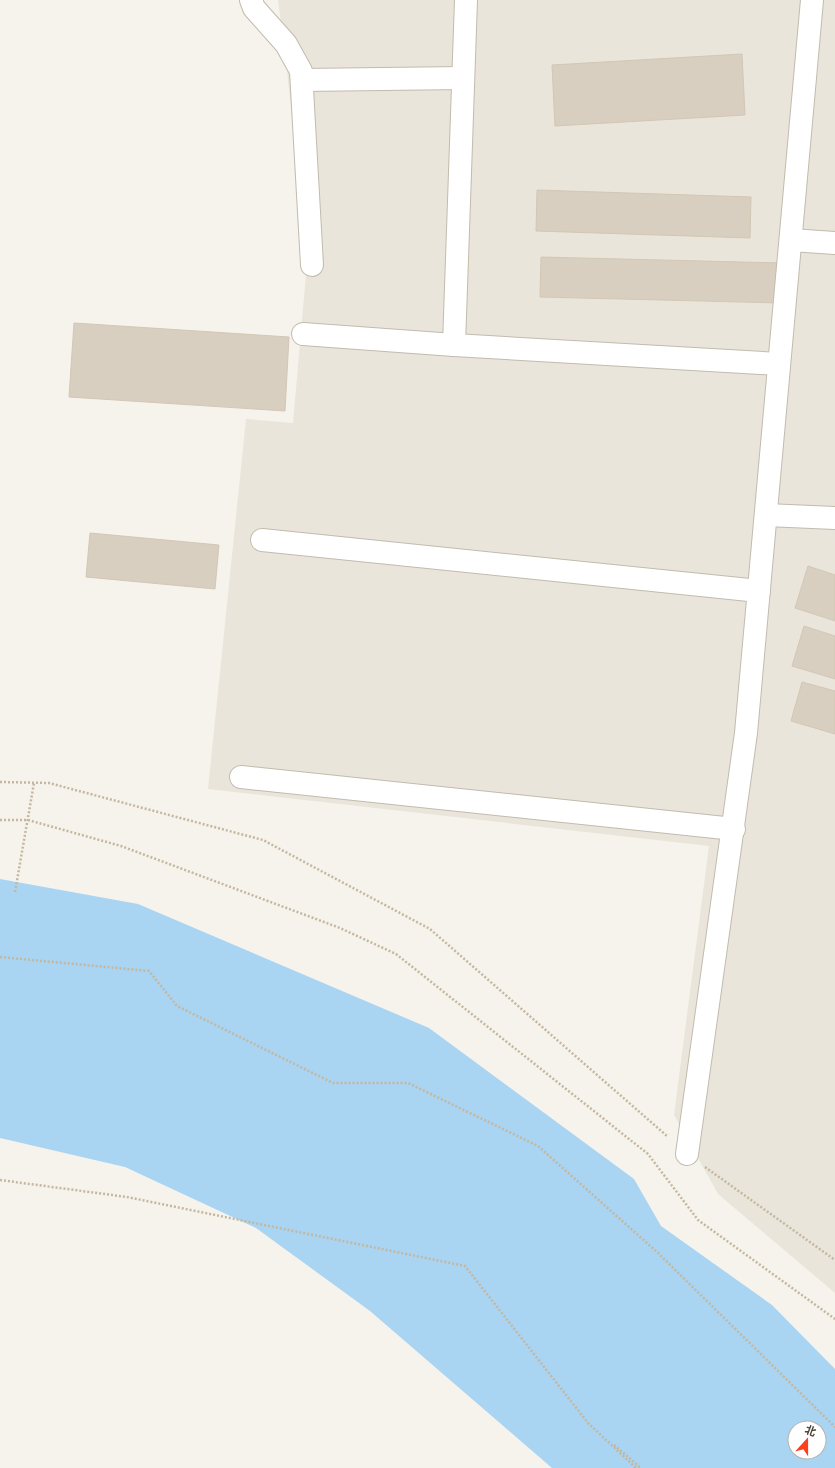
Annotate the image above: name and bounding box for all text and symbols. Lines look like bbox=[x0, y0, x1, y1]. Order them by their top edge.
north arrow bbox=[787, 1420, 827, 1460]
text: 北 bbox=[803, 1423, 818, 1439]

